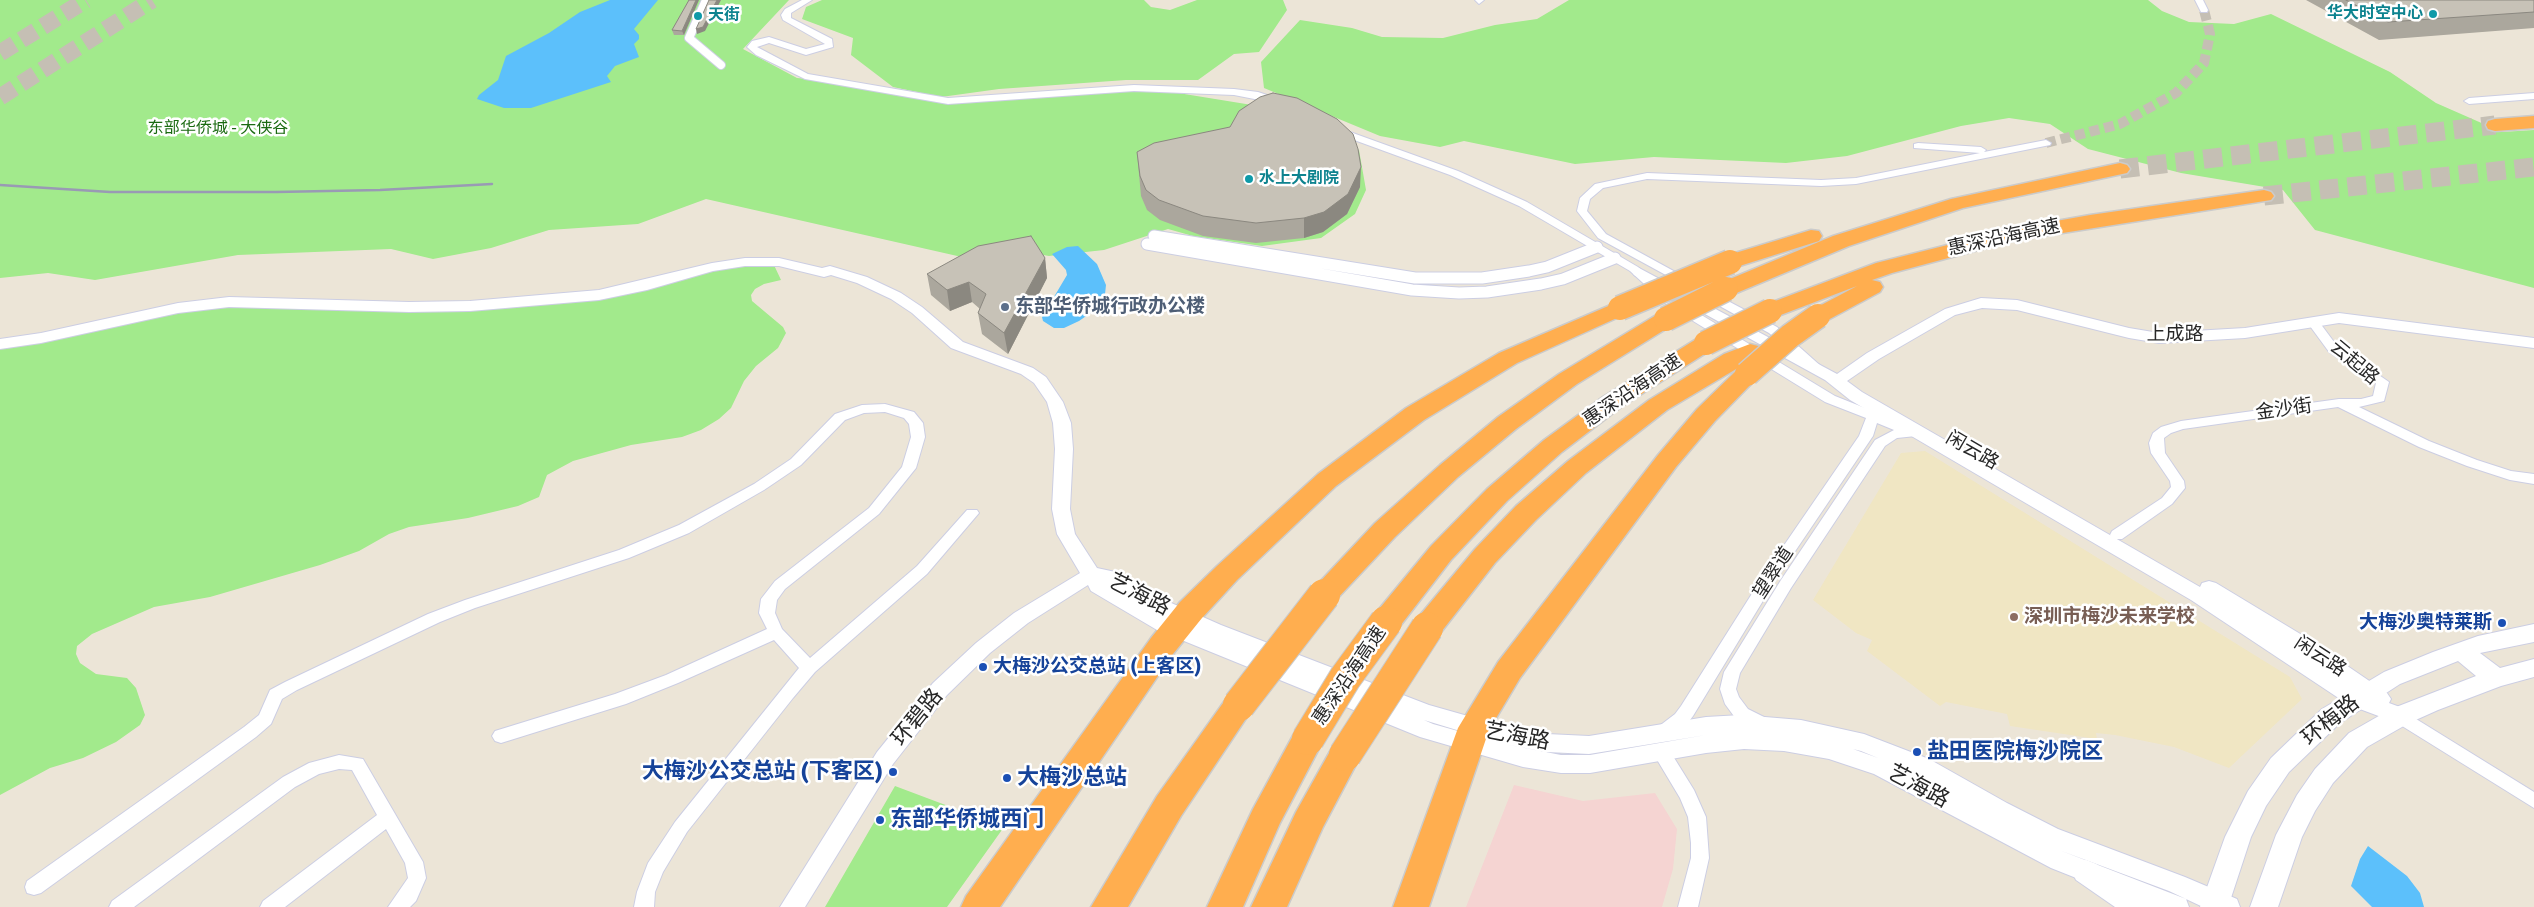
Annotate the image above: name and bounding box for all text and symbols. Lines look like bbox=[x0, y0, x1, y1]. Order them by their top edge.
place label: 华大时空中心 bbox=[2327, 4, 2423, 24]
place label: 天街 bbox=[708, 6, 740, 26]
marker: 华大时空中心 bbox=[2427, 8, 2439, 20]
marker: 天街 bbox=[692, 10, 704, 22]
park label: 东部华侨城 - 大侠谷 bbox=[148, 119, 288, 139]
place label: 水上大剧院 bbox=[1259, 169, 1339, 189]
marker: 水上大剧院 bbox=[1243, 173, 1255, 185]
street label: 惠深沿海高速 bbox=[1946, 215, 2062, 261]
place label: 东部华侨城行政办公楼 bbox=[1015, 296, 1205, 318]
marker: 东部华侨城行政办公楼 bbox=[999, 301, 1011, 313]
street label: 上成路 bbox=[2147, 324, 2203, 346]
street label: 云起路 bbox=[2325, 336, 2383, 390]
street label: 惠深沿海高速 bbox=[1579, 350, 1687, 432]
street label: 金沙街 bbox=[2254, 395, 2314, 425]
street label: 闲云路 bbox=[1942, 427, 2002, 475]
street label: 望翠道 bbox=[1749, 543, 1799, 603]
street label: 艺海路 bbox=[1104, 568, 1174, 622]
place label: 深圳市梅沙未来学校 bbox=[2024, 606, 2195, 628]
marker: 深圳市梅沙未来学校 bbox=[2008, 611, 2020, 623]
place label: 大梅沙奥特莱斯 bbox=[2359, 612, 2492, 634]
marker: 大梅沙奥特莱斯 bbox=[2496, 617, 2508, 629]
street label: 惠深沿海高速 bbox=[1309, 622, 1391, 730]
street label: 闲云路 bbox=[2290, 632, 2350, 682]
place label: 大梅沙公交总站 (上客区) bbox=[993, 656, 1201, 678]
marker: 大梅沙公交总站 (上客区) bbox=[977, 661, 989, 673]
street label: 环碧路 bbox=[887, 684, 949, 752]
street label: 环梅路 bbox=[2297, 690, 2365, 752]
street label: 艺海路 bbox=[1482, 718, 1552, 756]
place label: 盐田医院梅沙院区 bbox=[1927, 739, 2103, 765]
marker: 盐田医院梅沙院区 bbox=[1911, 746, 1923, 758]
place label: 大梅沙公交总站 (下客区) bbox=[642, 759, 883, 785]
street label: 艺海路 bbox=[1883, 760, 1953, 814]
place label: 大梅沙总站 bbox=[1017, 765, 1127, 791]
marker: 大梅沙公交总站 (下客区) bbox=[887, 766, 899, 778]
marker: 大梅沙总站 bbox=[1001, 772, 1013, 784]
place label: 东部华侨城西门 bbox=[890, 807, 1044, 833]
marker: 东部华侨城西门 bbox=[874, 814, 886, 826]

